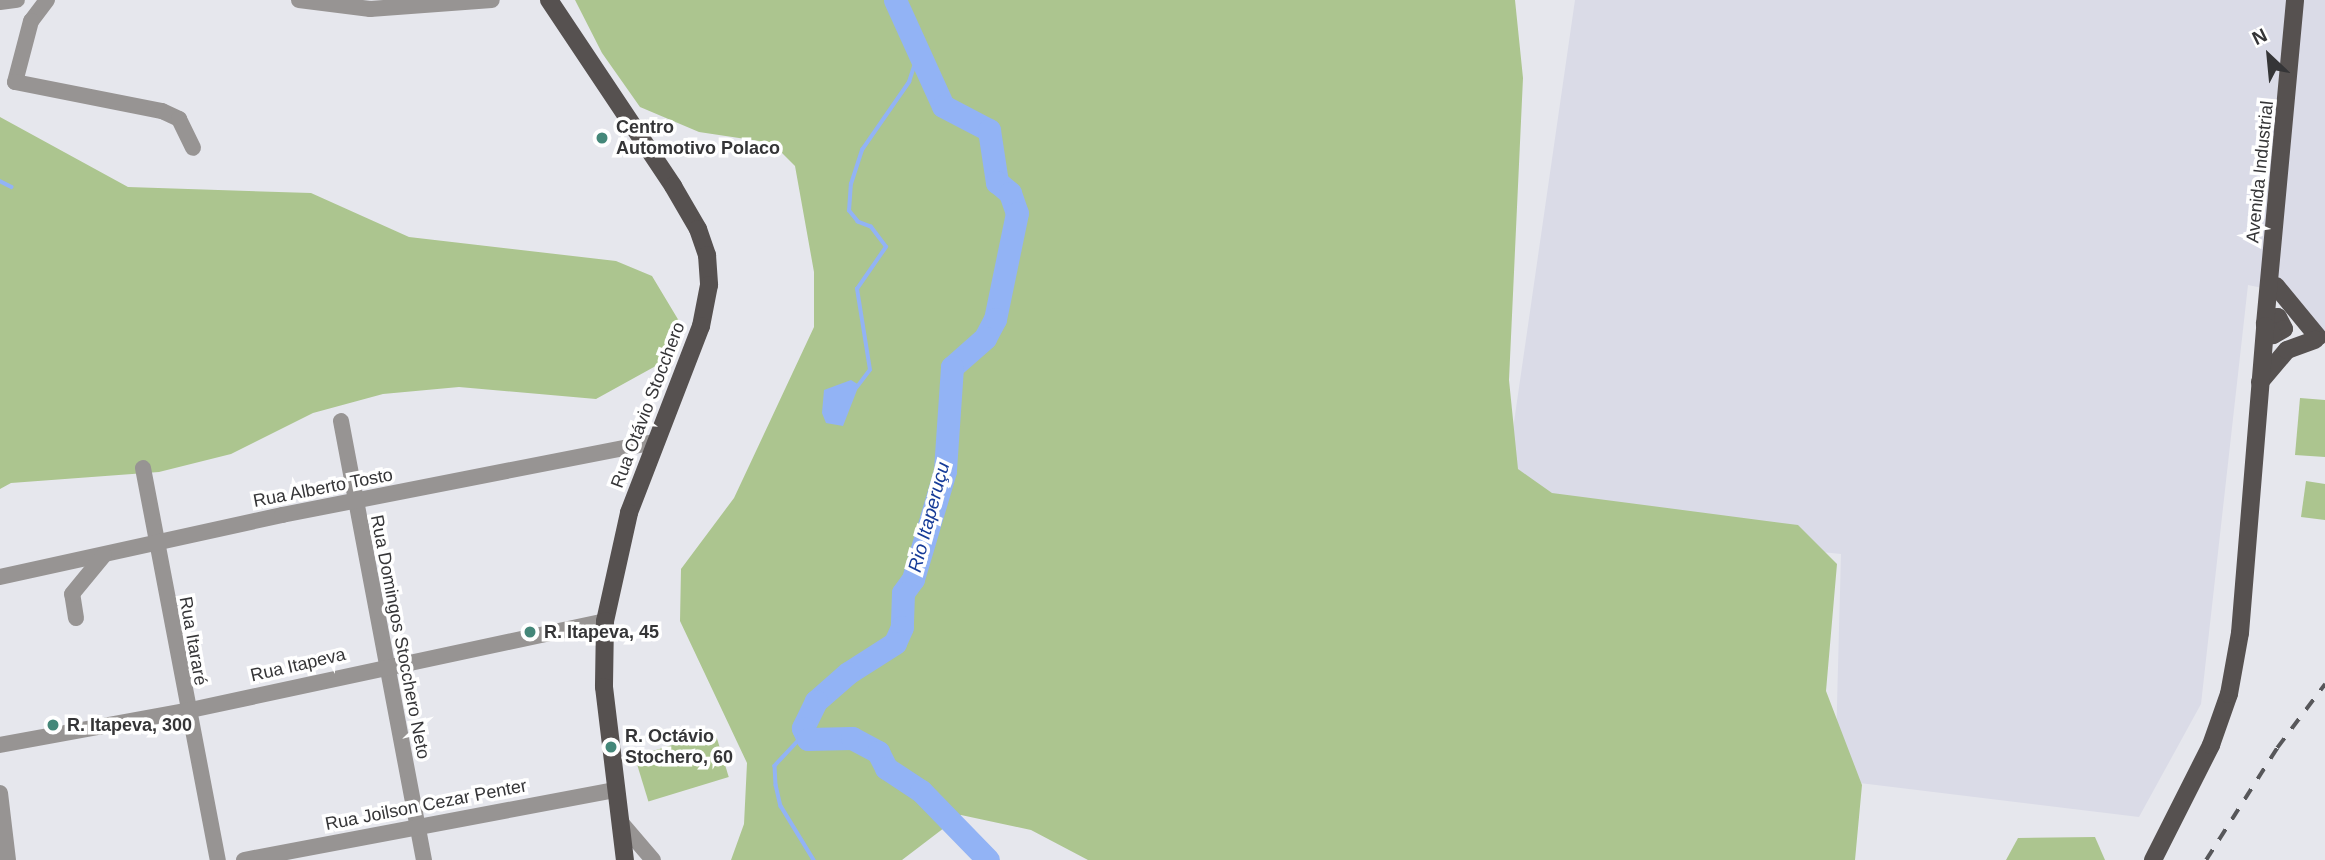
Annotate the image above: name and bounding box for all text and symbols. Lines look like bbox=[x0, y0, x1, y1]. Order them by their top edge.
north arrow bbox=[2234, 21, 2304, 91]
text: N bbox=[2249, 24, 2270, 49]
street label: Avenida Industrial bbox=[2242, 100, 2278, 244]
place label: Centro Automotivo Polaco bbox=[616, 117, 780, 160]
marker: Centro Automotivo Polaco bbox=[594, 130, 610, 146]
street label: Rua Otávio Stocchero bbox=[606, 319, 690, 491]
water label: Rio Itaperuçu bbox=[903, 459, 955, 575]
street label: Rua Alberto Tosto bbox=[251, 464, 395, 512]
street label: Rua Domingos Stocchero Neto bbox=[366, 513, 434, 761]
street label: Rua Itararé bbox=[175, 595, 211, 687]
place label: R. Itapeva, 45 bbox=[544, 621, 659, 643]
marker: R. Itapeva, 45 bbox=[522, 624, 538, 640]
street label: Rua Itapeva bbox=[248, 644, 348, 686]
place label: R. Itapeva, 300 bbox=[67, 714, 192, 736]
marker: R. Itapeva, 300 bbox=[45, 717, 61, 733]
place label: R. Octávio Stochero, 60 bbox=[625, 726, 733, 768]
marker: R. Octávio Stochero, 60 bbox=[603, 739, 619, 755]
street label: Rua Joilson Cezar Penter bbox=[323, 775, 529, 835]

